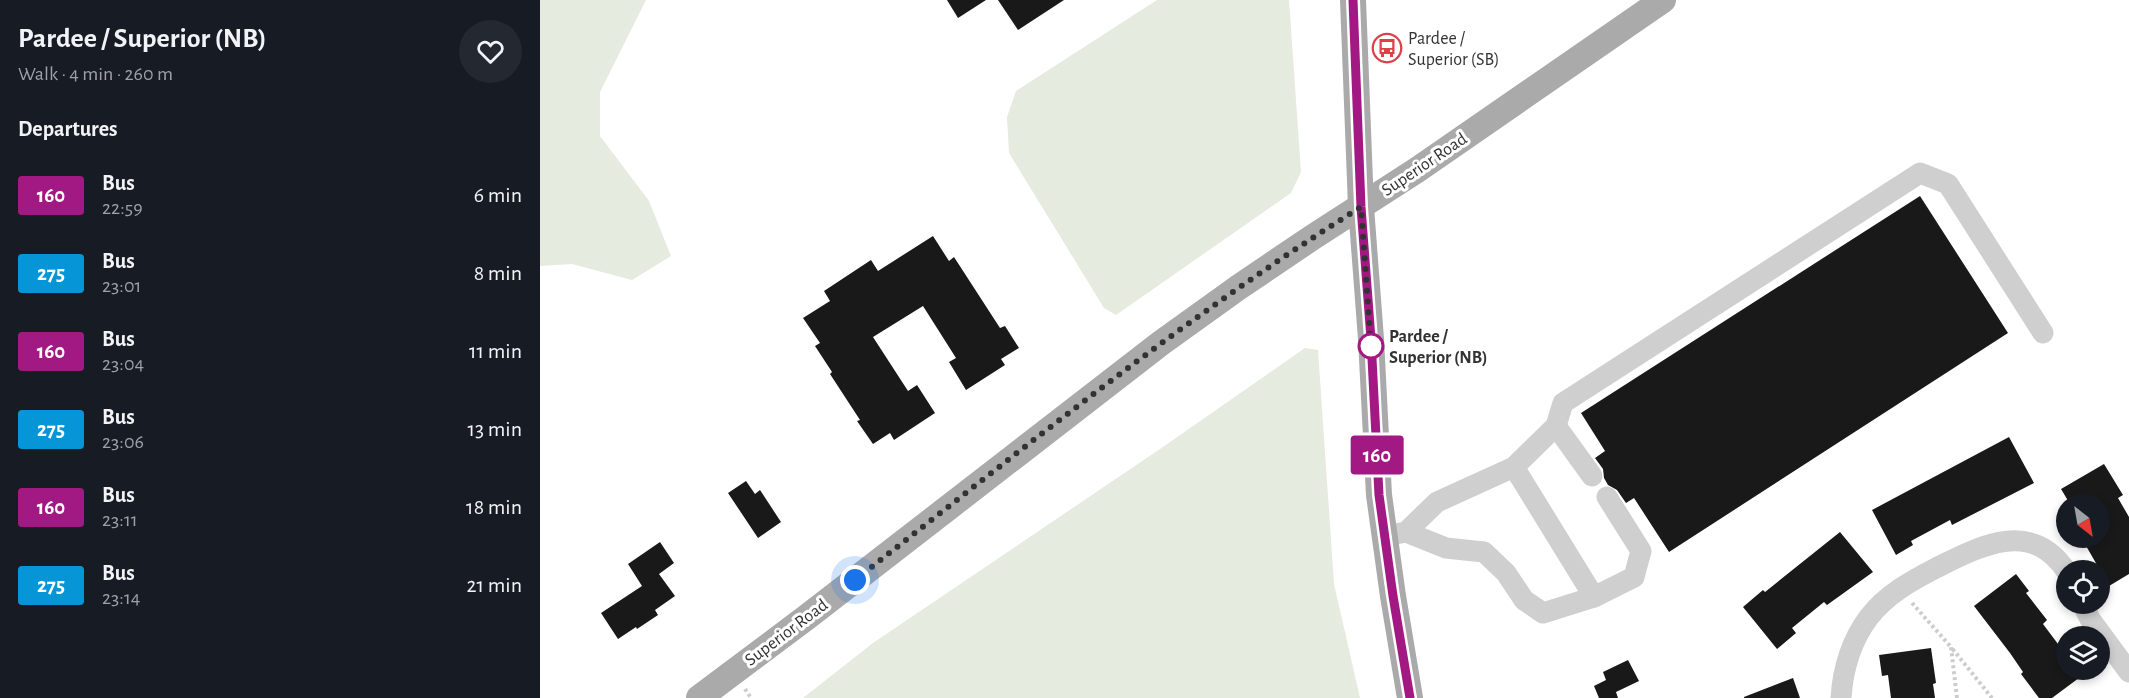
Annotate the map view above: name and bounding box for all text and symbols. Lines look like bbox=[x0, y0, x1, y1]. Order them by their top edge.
button: heart bbox=[459, 20, 522, 83]
text: Pardee / Superior (NB) bbox=[18, 25, 267, 53]
place label: Pardee / Superior (SB) bbox=[1408, 30, 1500, 69]
bus stop icon: Pardee / Superior (SB) bbox=[1371, 32, 1403, 64]
text: Walk · 4 min · 260 m bbox=[18, 64, 173, 84]
text: Departures bbox=[18, 118, 118, 140]
street label: Superior Road bbox=[1379, 130, 1470, 200]
text: Bus bbox=[102, 172, 135, 194]
text: 6 min bbox=[474, 184, 522, 206]
text: 160 bbox=[37, 185, 65, 206]
text: 22:59 bbox=[102, 198, 143, 218]
text: Bus bbox=[102, 250, 135, 272]
text: 8 min bbox=[474, 262, 522, 284]
text: 275 bbox=[37, 263, 65, 284]
text: 23:01 bbox=[102, 276, 141, 296]
text: Bus bbox=[102, 328, 135, 350]
place label: Pardee / Superior (NB) bbox=[1389, 328, 1488, 367]
marker: Pardee / Superior (NB) bbox=[1358, 333, 1384, 359]
text: 11 min bbox=[469, 340, 522, 362]
text: 160 bbox=[37, 341, 65, 362]
text: 23:04 bbox=[102, 354, 144, 374]
text: Bus bbox=[102, 406, 135, 428]
text: 13 min bbox=[467, 418, 522, 440]
text: 275 bbox=[37, 419, 65, 440]
text: 23:06 bbox=[102, 432, 144, 452]
line badge: 160 bbox=[1342, 436, 1412, 474]
text: 160 bbox=[1363, 445, 1391, 466]
text: Bus bbox=[102, 484, 135, 506]
north arrow bbox=[2056, 494, 2110, 548]
map controls bbox=[2056, 494, 2110, 680]
text: 18 min bbox=[466, 496, 522, 518]
text: 160 bbox=[37, 497, 65, 518]
text: 23:11 bbox=[102, 510, 138, 530]
button: locate bbox=[2056, 560, 2110, 614]
text: Bus bbox=[102, 562, 135, 584]
your location bbox=[840, 565, 870, 595]
text: 21 min bbox=[467, 574, 522, 596]
text: 275 bbox=[37, 575, 65, 596]
text: 23:14 bbox=[102, 588, 140, 608]
street label: Superior Road bbox=[742, 596, 831, 670]
button: layers bbox=[2056, 626, 2110, 680]

